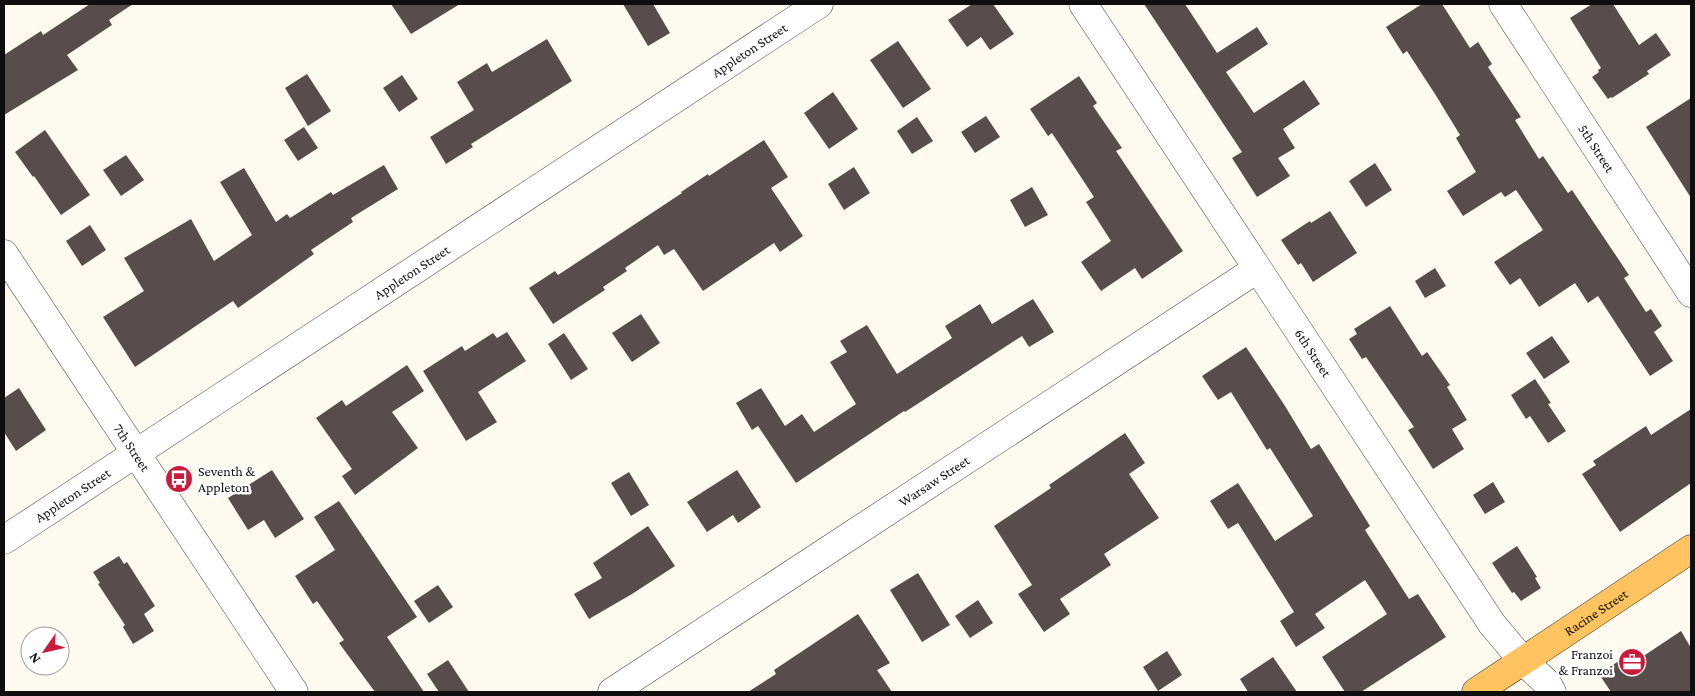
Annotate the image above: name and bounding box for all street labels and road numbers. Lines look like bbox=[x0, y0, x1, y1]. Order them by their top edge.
street label: Appleton Street bbox=[709, 19, 790, 80]
street label: 5th Street bbox=[1575, 121, 1618, 176]
street label: Appleton Street bbox=[371, 241, 453, 302]
street label: 6th Street bbox=[1291, 326, 1335, 380]
street label: 7th Street bbox=[110, 421, 154, 475]
street label: Warsaw Street bbox=[896, 452, 973, 510]
street label: Appleton Street bbox=[32, 464, 114, 526]
street label: Racine Street bbox=[1561, 585, 1631, 639]

